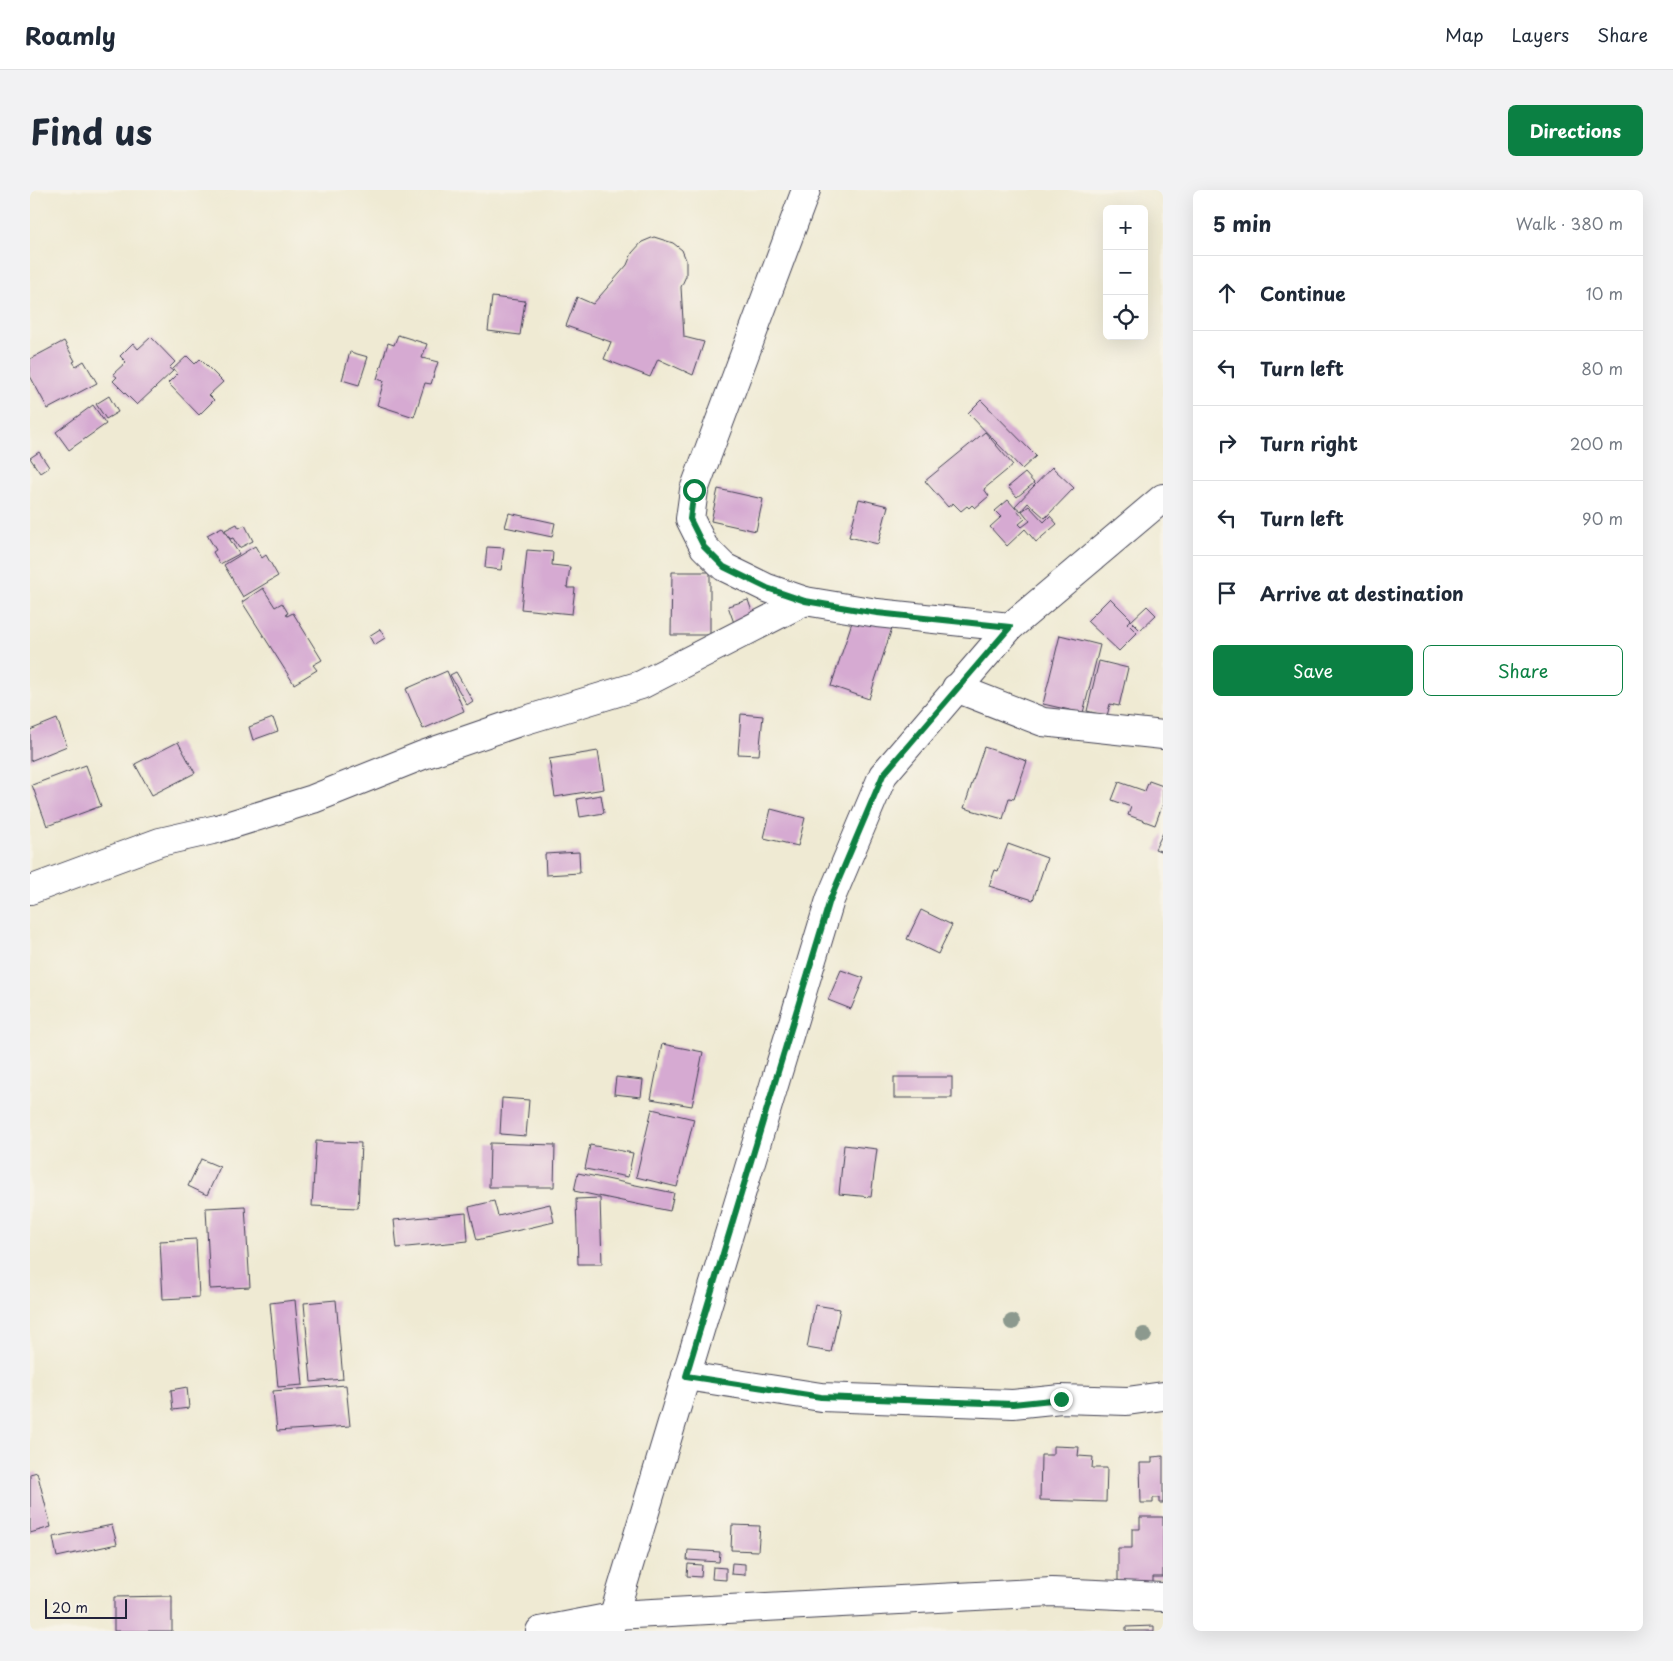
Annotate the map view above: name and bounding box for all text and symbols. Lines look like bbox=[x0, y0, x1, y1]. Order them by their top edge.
text: Roamly bbox=[25, 17, 116, 53]
text: Map bbox=[1445, 21, 1484, 48]
text: Layers bbox=[1512, 21, 1569, 48]
text: Share bbox=[1597, 21, 1648, 48]
text: Find us bbox=[30, 104, 152, 157]
button: Directions bbox=[1508, 105, 1643, 156]
map controls bbox=[1103, 205, 1148, 340]
button: + bbox=[1103, 205, 1148, 250]
text: 5 min bbox=[1213, 207, 1271, 239]
text: Walk · 380 m bbox=[1516, 211, 1623, 235]
button: − bbox=[1103, 250, 1148, 295]
icon: ahead bbox=[1213, 279, 1241, 307]
text: Continue bbox=[1260, 279, 1346, 307]
text: 10 m bbox=[1586, 281, 1623, 305]
button: locate bbox=[1103, 295, 1148, 340]
icon: left bbox=[1213, 354, 1241, 382]
text: Turn left bbox=[1260, 354, 1344, 382]
text: 80 m bbox=[1581, 356, 1623, 380]
icon: right bbox=[1213, 429, 1241, 457]
text: Turn right bbox=[1260, 429, 1358, 457]
text: 200 m bbox=[1570, 431, 1623, 455]
route start bbox=[683, 479, 706, 502]
icon: left bbox=[1213, 504, 1241, 532]
text: Turn left bbox=[1260, 504, 1344, 532]
text: 90 m bbox=[1582, 506, 1623, 530]
icon: arrive bbox=[1213, 579, 1241, 607]
text: Arrive at destination bbox=[1260, 579, 1464, 607]
button: Save bbox=[1213, 645, 1413, 696]
button: Share bbox=[1423, 645, 1623, 696]
route end bbox=[1050, 1388, 1073, 1411]
scale bar bbox=[45, 1596, 128, 1619]
text: 20 m bbox=[52, 1597, 88, 1618]

